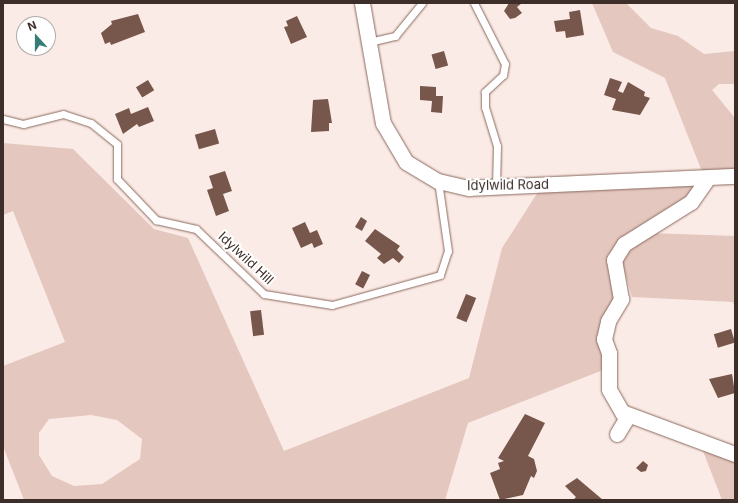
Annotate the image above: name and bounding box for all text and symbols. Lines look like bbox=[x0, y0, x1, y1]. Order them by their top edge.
north arrow bbox=[16, 16, 56, 56]
text: N bbox=[26, 18, 38, 34]
street label: Idylwild Road bbox=[467, 176, 549, 194]
street label: Idylwild Hill bbox=[215, 229, 277, 287]

